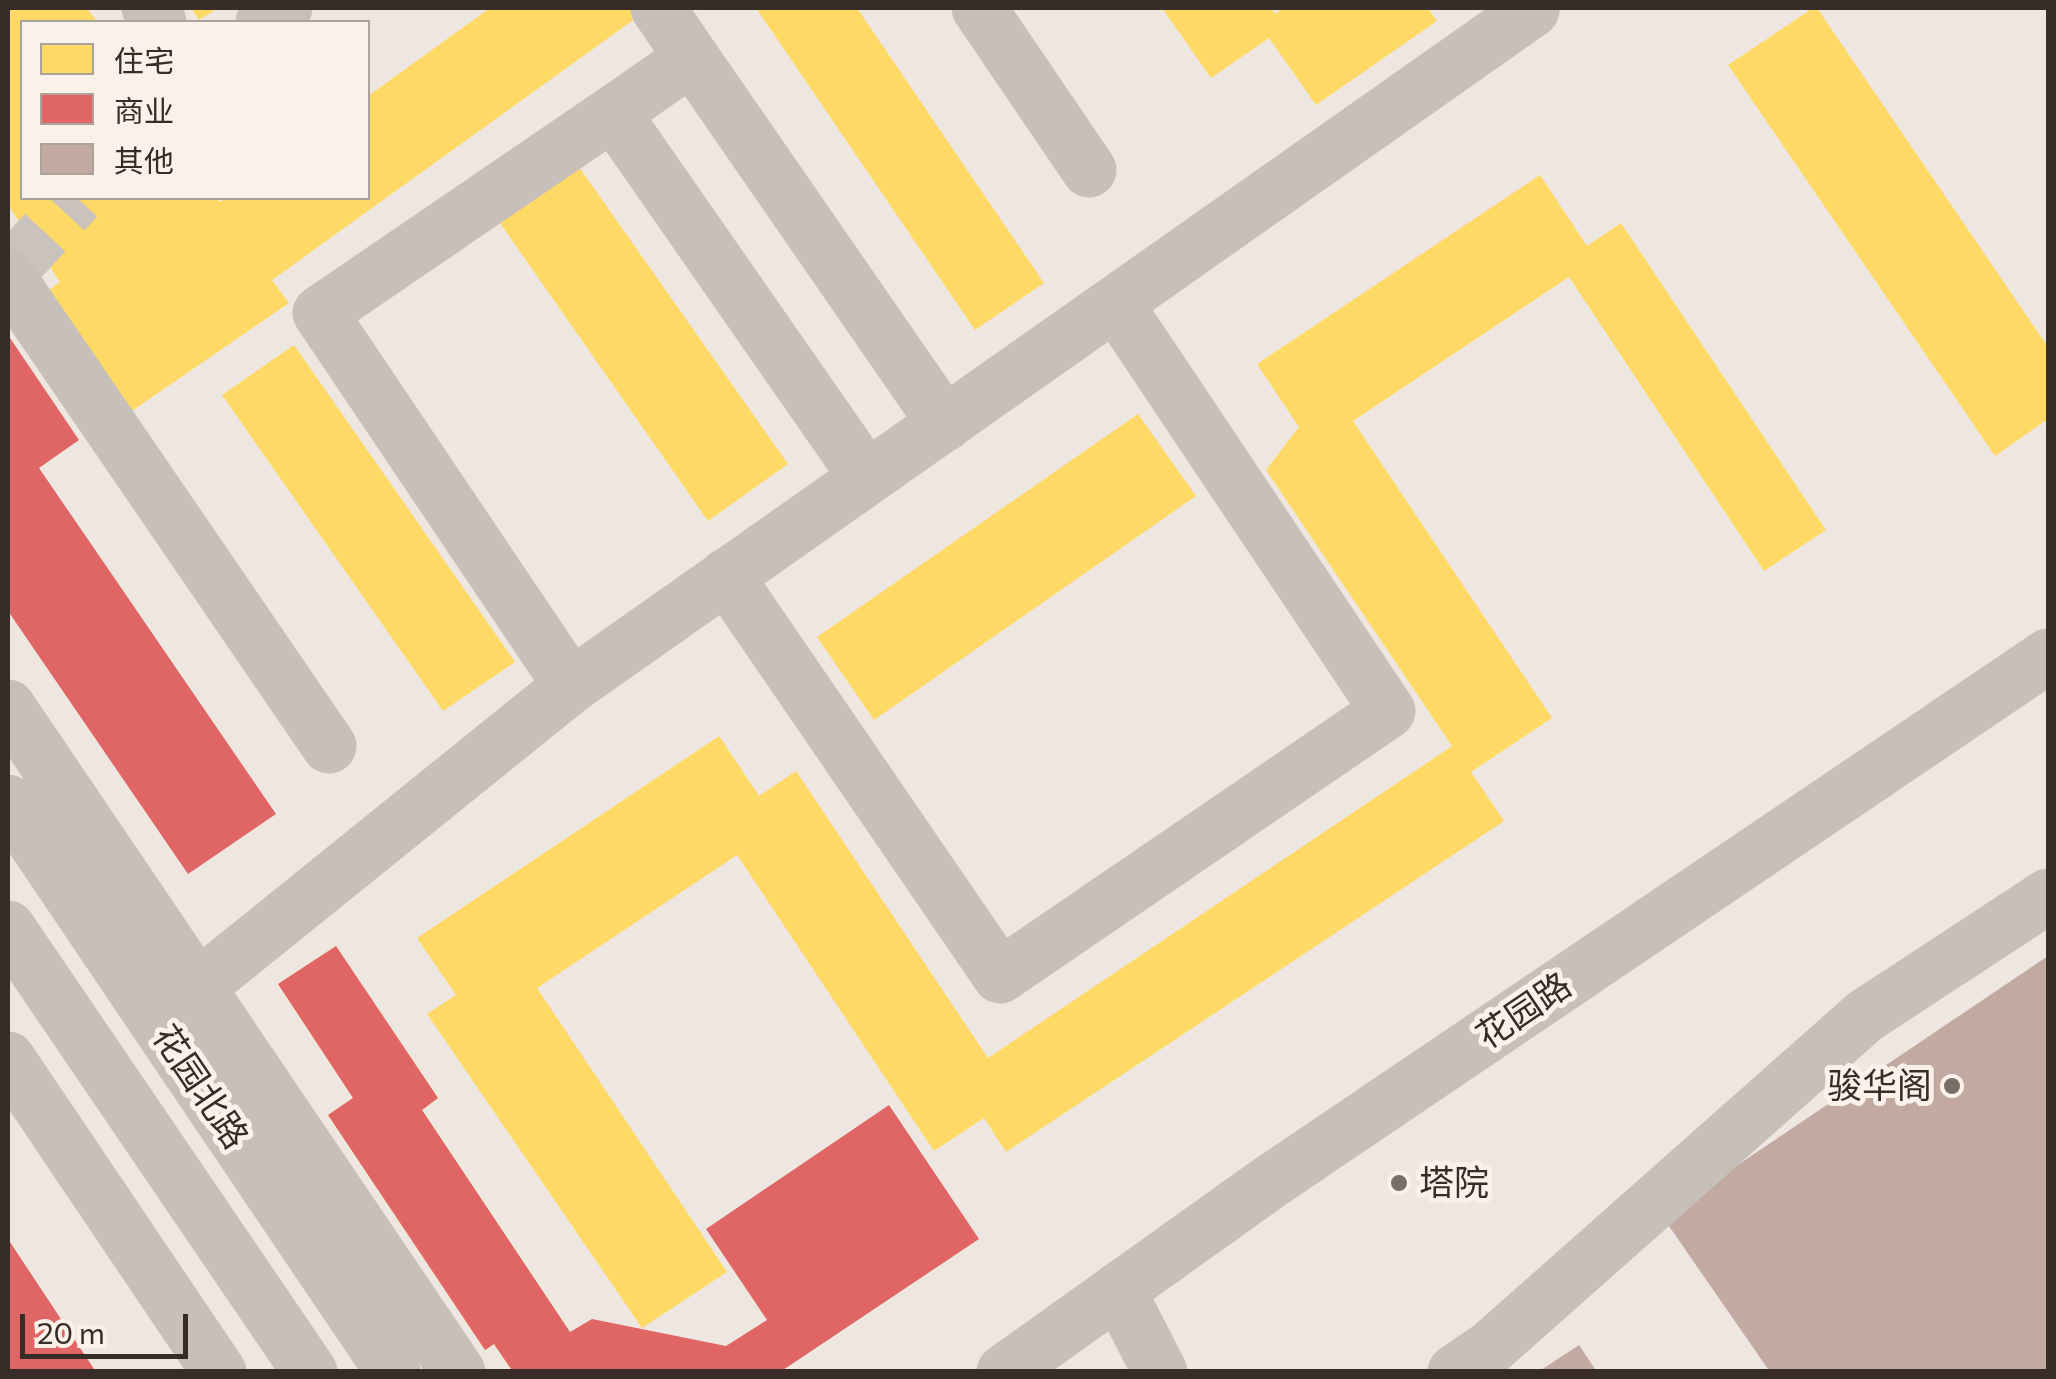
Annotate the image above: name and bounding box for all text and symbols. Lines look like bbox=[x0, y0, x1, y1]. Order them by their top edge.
legend bbox=[20, 20, 370, 200]
text: 住宅 bbox=[114, 41, 174, 78]
text: 商业 bbox=[114, 91, 174, 128]
text: 其他 bbox=[114, 141, 174, 178]
street label: 花园路 bbox=[1469, 964, 1579, 1058]
street label: 花园北路 bbox=[143, 1017, 257, 1157]
place label: 骏华阁 bbox=[1827, 1065, 1932, 1107]
marker: 骏华阁 bbox=[1941, 1075, 1963, 1097]
place label: 塔院 bbox=[1419, 1162, 1489, 1204]
marker: 塔院 bbox=[1388, 1172, 1410, 1194]
scale bar bbox=[25, 1294, 192, 1356]
text: 20 m bbox=[37, 1313, 105, 1350]

